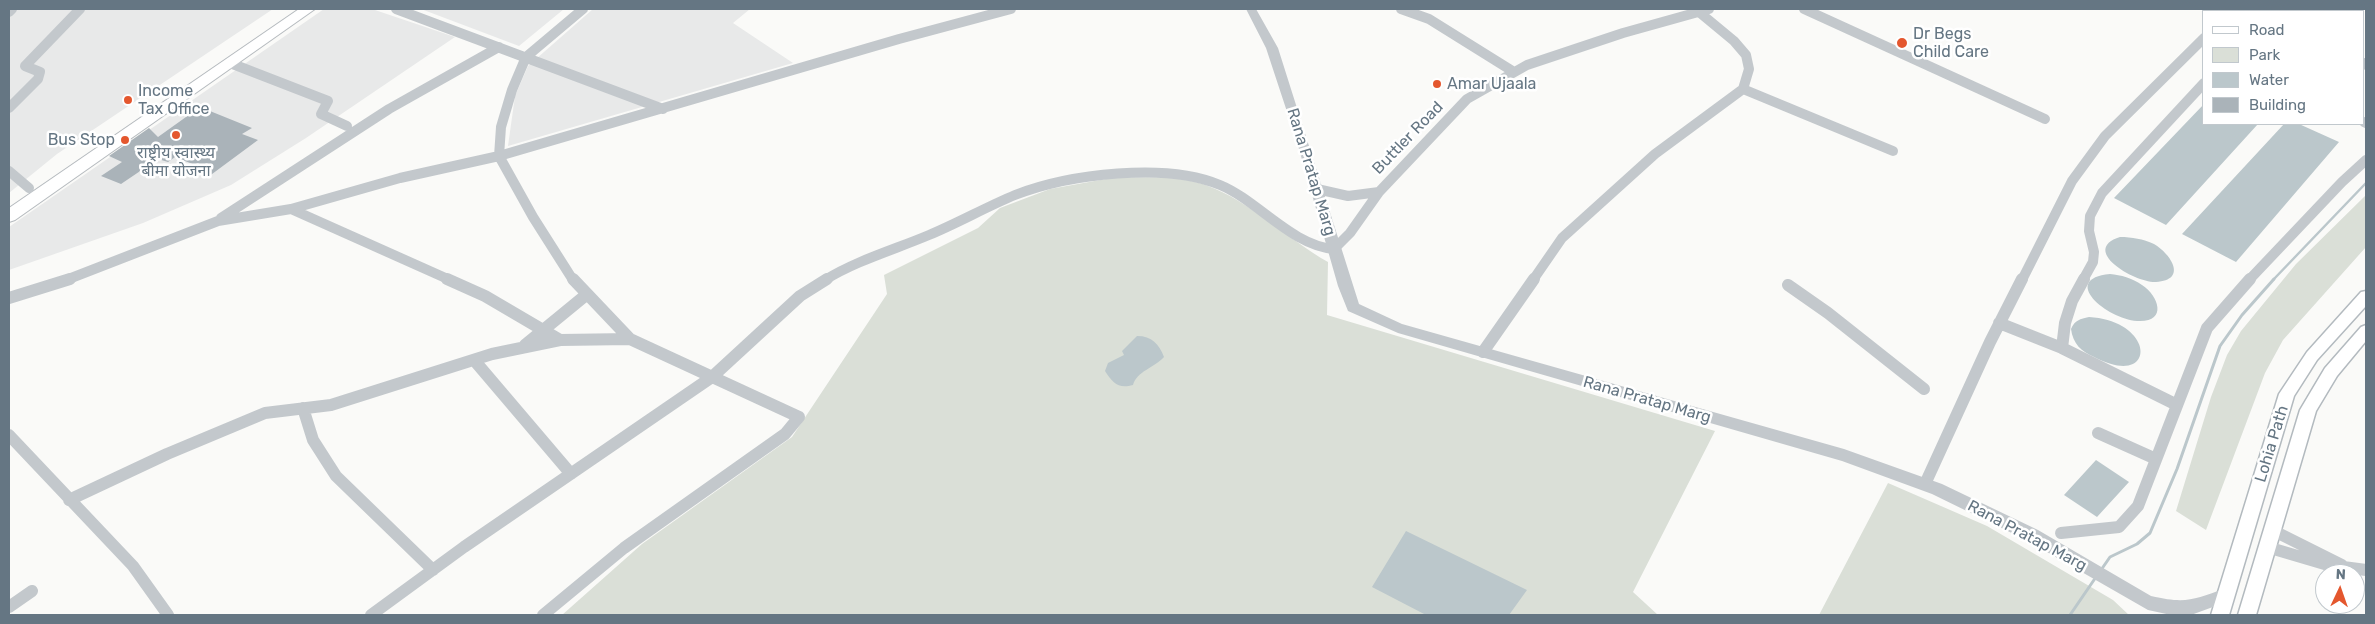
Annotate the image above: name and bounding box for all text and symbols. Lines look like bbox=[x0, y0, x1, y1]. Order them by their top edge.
legend bbox=[2202, 10, 2365, 125]
text: Road bbox=[2249, 21, 2285, 39]
place label: Dr Begs Child Care bbox=[1913, 24, 1989, 62]
marker: Dr Begs Child Care bbox=[1895, 36, 1909, 50]
text: Park bbox=[2249, 46, 2280, 64]
text: Water bbox=[2249, 71, 2289, 89]
place label: Amar Ujaala bbox=[1447, 74, 1536, 94]
marker: Amar Ujaala bbox=[1431, 78, 1443, 90]
place label: Income Tax Office bbox=[138, 81, 209, 119]
marker: Income Tax Office bbox=[122, 94, 134, 106]
text: Building bbox=[2249, 96, 2306, 114]
street label: Buttler Road bbox=[1369, 98, 1447, 178]
street label: Rana Pratap Marg bbox=[1282, 106, 1340, 238]
marker: राष्ट्रीय स्वास्थ्य बीमा योजना bbox=[170, 129, 182, 141]
place label: Bus Stop bbox=[48, 130, 115, 150]
marker: Bus Stop bbox=[119, 134, 131, 146]
place label: राष्ट्रीय स्वास्थ्य बीमा योजना bbox=[137, 143, 215, 181]
street label: Rana Pratap Marg bbox=[1581, 373, 1713, 427]
street label: Lohia Path bbox=[2251, 403, 2293, 485]
street label: Rana Pratap Marg bbox=[1964, 496, 2090, 576]
north arrow bbox=[2315, 564, 2365, 614]
text: N bbox=[2335, 566, 2346, 583]

